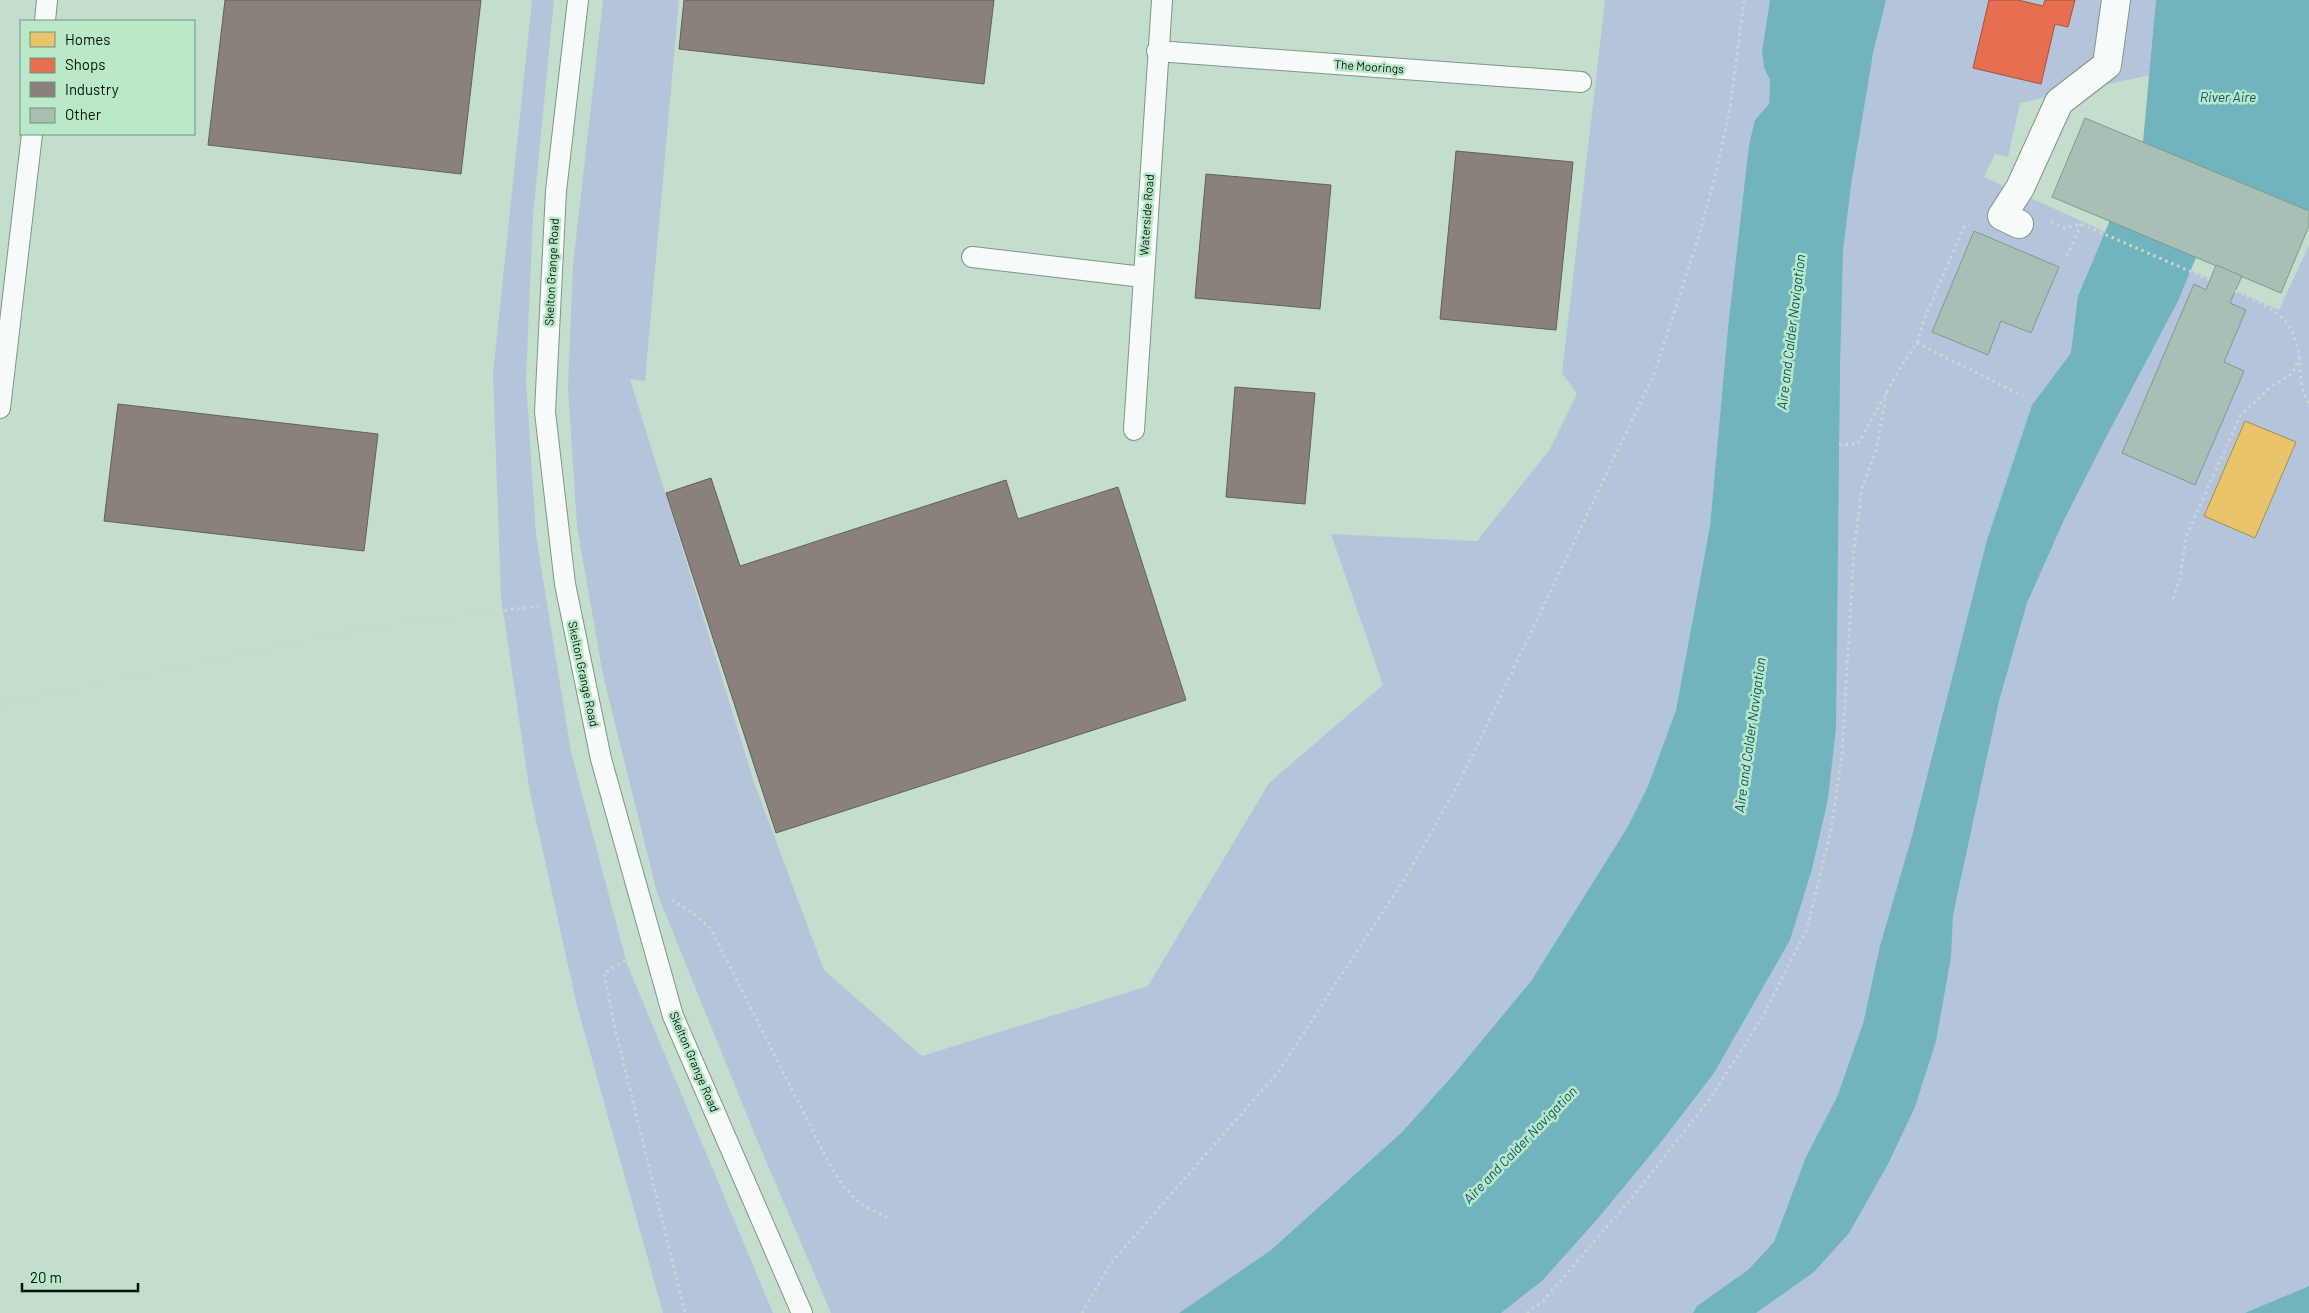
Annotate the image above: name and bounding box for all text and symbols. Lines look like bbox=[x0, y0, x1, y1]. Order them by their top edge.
legend bbox=[20, 20, 195, 135]
text: Homes bbox=[65, 30, 110, 48]
text: Shops bbox=[65, 55, 105, 73]
street label: The Moorings bbox=[1334, 57, 1405, 75]
text: Industry bbox=[65, 80, 119, 98]
water label: River Aire bbox=[2200, 88, 2256, 105]
text: Other bbox=[65, 105, 102, 123]
street label: Waterside Road bbox=[1136, 174, 1156, 256]
street label: Skelton Grange Road bbox=[541, 218, 561, 326]
water label: Aire and Calder Navigation bbox=[1773, 253, 1808, 411]
street label: Skelton Grange Road bbox=[566, 620, 602, 728]
water label: Aire and Calder Navigation bbox=[1730, 656, 1769, 814]
street label: Skelton Grange Road bbox=[667, 1009, 722, 1114]
water label: Aire and Calder Navigation bbox=[1459, 1082, 1580, 1207]
scale bar bbox=[22, 1260, 139, 1292]
text: 20 m bbox=[30, 1268, 62, 1286]

